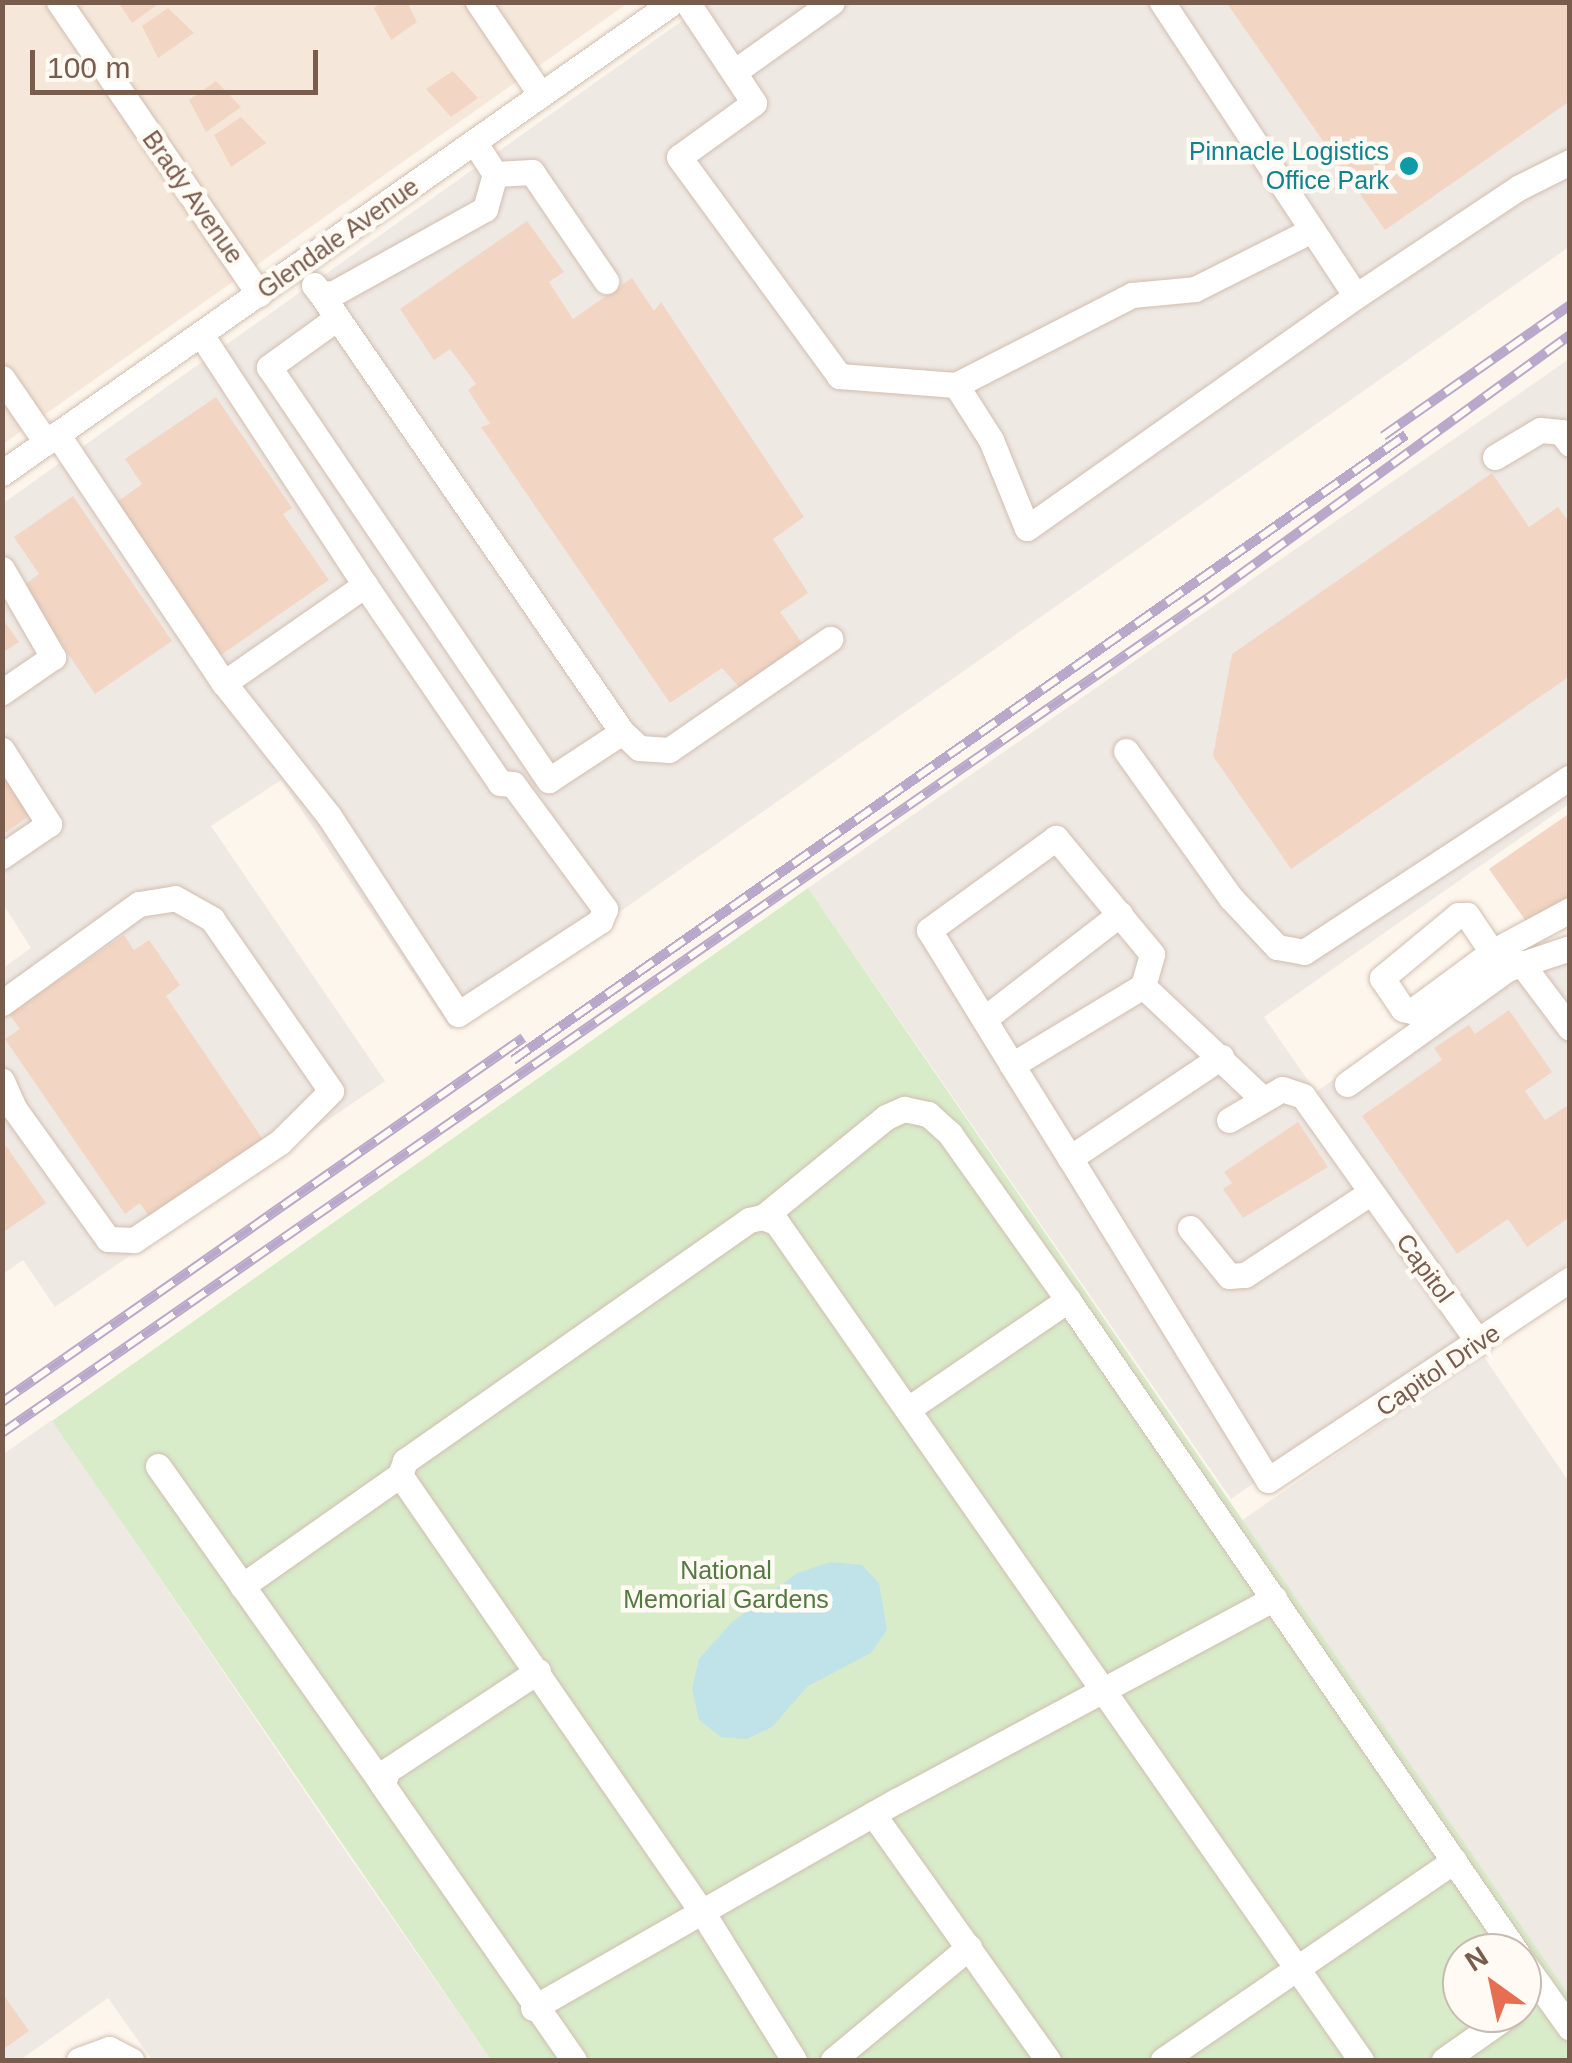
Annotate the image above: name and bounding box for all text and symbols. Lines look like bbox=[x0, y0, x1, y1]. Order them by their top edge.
scale bar bbox=[35, 30, 322, 92]
text: 100 m bbox=[47, 51, 130, 84]
street label: Brady Avenue bbox=[136, 124, 250, 270]
place label: Pinnacle Logistics Office Park bbox=[1189, 137, 1389, 196]
marker: Pinnacle Logistics Office Park bbox=[1398, 155, 1420, 177]
street label: Glendale Avenue bbox=[251, 171, 425, 305]
street label: Capitol bbox=[1390, 1228, 1460, 1308]
street label: Capitol Drive bbox=[1370, 1318, 1506, 1422]
park label: National Memorial Gardens bbox=[623, 1556, 829, 1615]
north arrow bbox=[1442, 1933, 1542, 2033]
text: N bbox=[1460, 1941, 1493, 1978]

